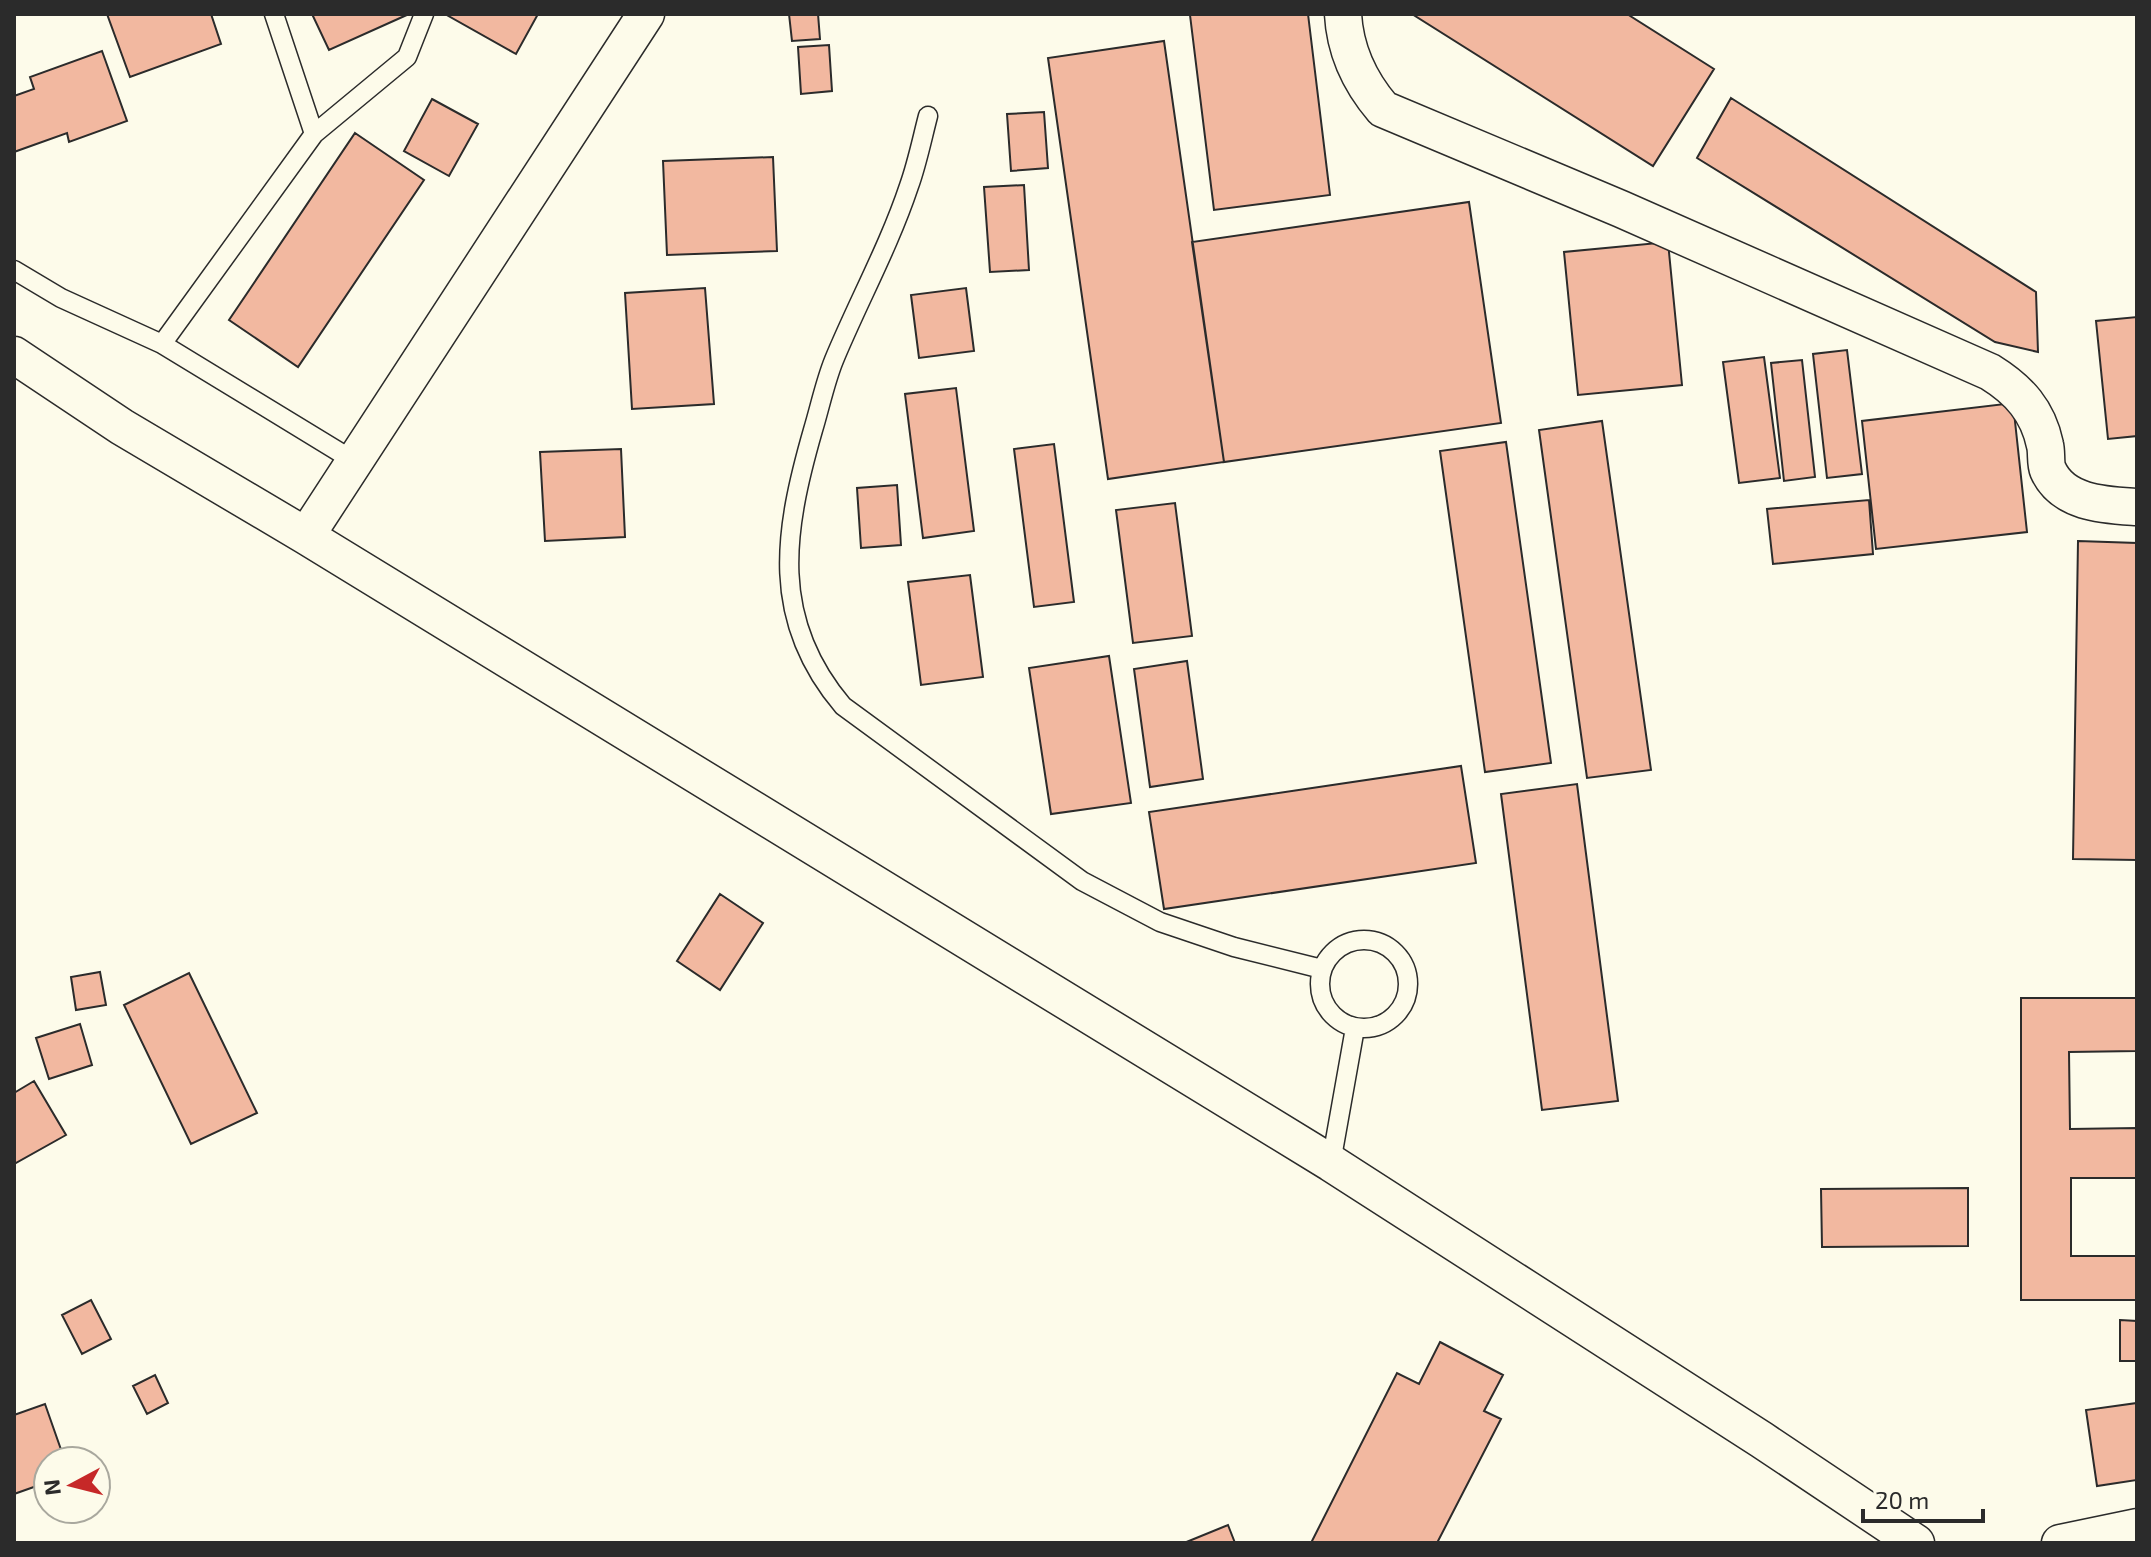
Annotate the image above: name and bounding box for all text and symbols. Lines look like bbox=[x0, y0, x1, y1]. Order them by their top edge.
north arrow bbox=[32, 1445, 112, 1525]
scale bar bbox=[1863, 1473, 1983, 1523]
text: N bbox=[37, 1478, 65, 1497]
text: 20 m bbox=[1875, 1485, 1929, 1514]

